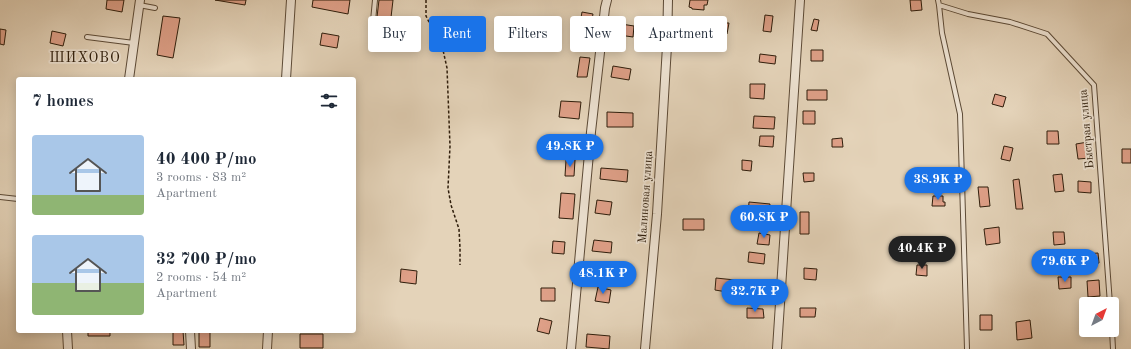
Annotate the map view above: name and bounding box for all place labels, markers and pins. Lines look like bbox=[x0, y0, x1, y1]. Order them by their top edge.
pin: 49.8K ₽ bbox=[533, 134, 607, 168]
pin: 38.9K ₽ bbox=[901, 167, 975, 201]
pin: 60.8K ₽ bbox=[727, 205, 801, 239]
pin: 40.4K ₽ bbox=[885, 236, 959, 270]
pin: 79.6K ₽ bbox=[1028, 249, 1102, 283]
pin: 48.1K ₽ bbox=[566, 261, 640, 295]
pin: 32.7K ₽ bbox=[718, 279, 792, 313]

